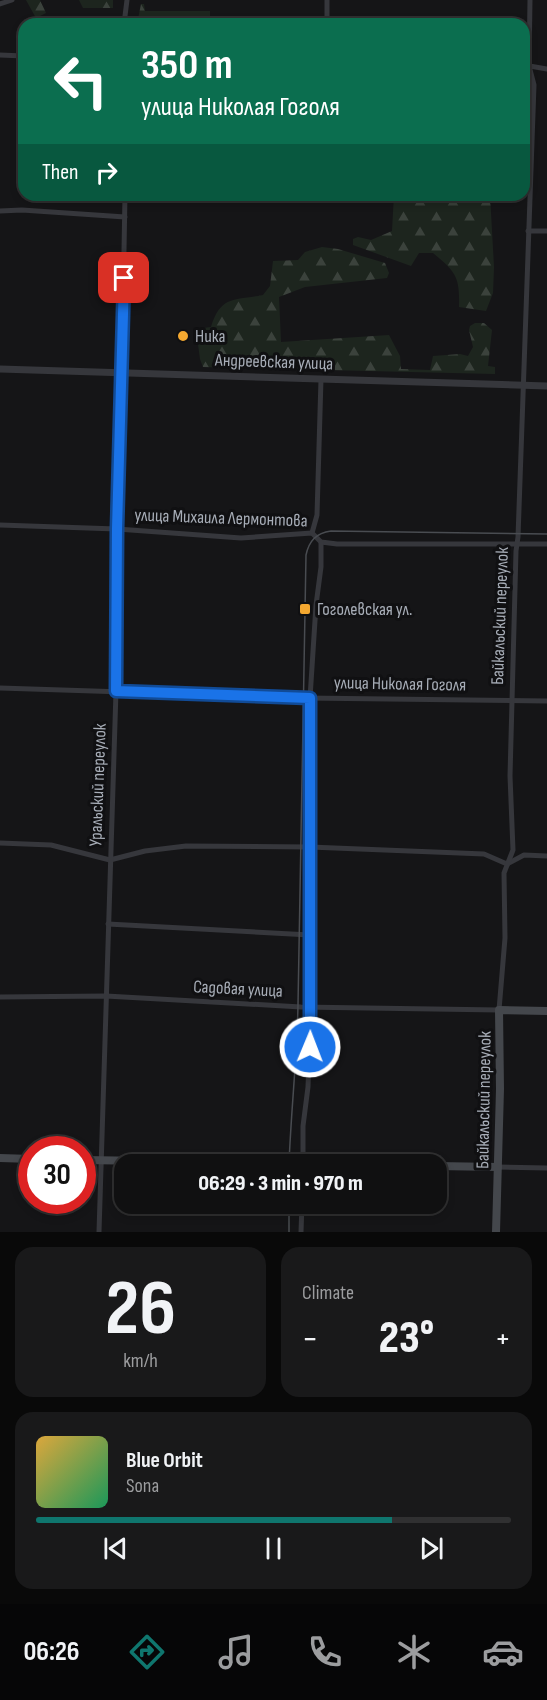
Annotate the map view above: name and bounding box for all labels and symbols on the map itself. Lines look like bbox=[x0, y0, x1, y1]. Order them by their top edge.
pin bbox=[98, 252, 149, 303]
place label: Ника bbox=[195, 326, 225, 347]
marker: Ника bbox=[176, 329, 190, 343]
street label: Андреевская улица bbox=[214, 349, 334, 375]
street label: улица Михаила Лермонтова bbox=[134, 504, 308, 532]
street label: Байкальский переулок bbox=[487, 547, 513, 685]
place label: Гоголевская ул. bbox=[317, 599, 412, 620]
marker: Гоголевская ул. bbox=[298, 602, 312, 616]
street label: улица Николая Гоголя bbox=[334, 672, 466, 696]
street label: Уральский переулок bbox=[85, 723, 111, 847]
street label: Садовая улица bbox=[193, 976, 283, 1002]
position arrow bbox=[278, 1015, 342, 1079]
street label: Байкальский переулок bbox=[472, 1031, 496, 1169]
speed limit sign: 30 bbox=[18, 1136, 96, 1214]

